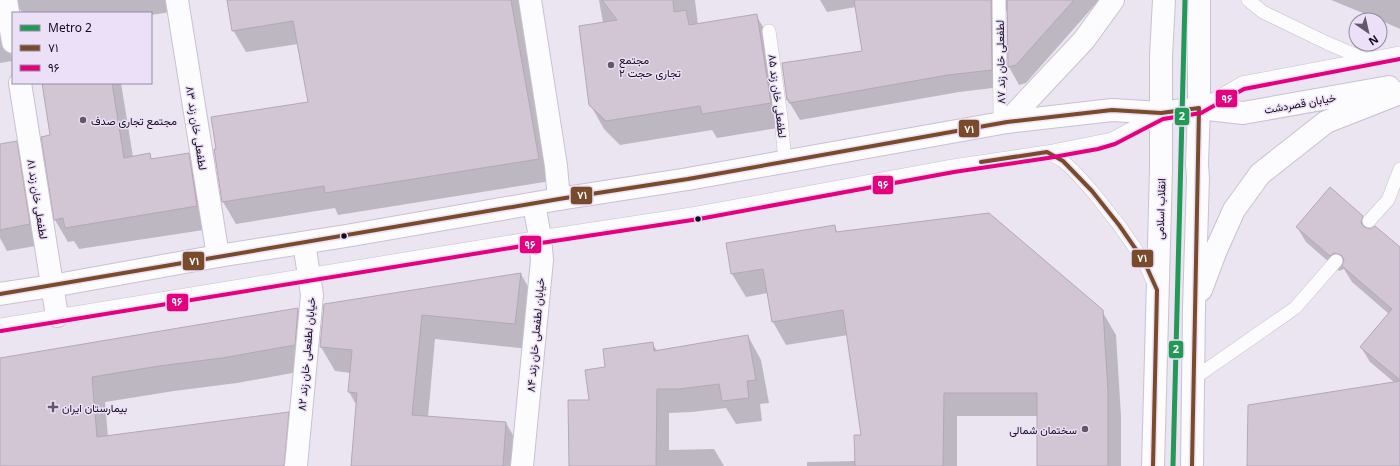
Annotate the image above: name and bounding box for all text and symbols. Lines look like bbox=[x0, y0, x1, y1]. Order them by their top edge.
legend bbox=[12, 12, 152, 84]
north arrow bbox=[1348, 12, 1388, 52]
text: Metro 2 bbox=[48, 19, 92, 36]
street label: لطفعلی خان زند ۸۷ bbox=[992, 20, 1008, 104]
text: N bbox=[1366, 32, 1382, 49]
text: ۷۱ bbox=[48, 39, 59, 56]
place label: مجتمع تجاری حجت ۲ bbox=[619, 52, 681, 80]
street label: لطفعلی خان زند ۸۵ bbox=[765, 53, 791, 139]
text: ۹۶ bbox=[48, 59, 60, 76]
marker: مجتمع تجاری حجت ۲ bbox=[606, 60, 616, 70]
street label: لطفعلی خان زند ۸۳ bbox=[183, 85, 211, 171]
line badge: ۹۶ bbox=[1215, 89, 1238, 108]
street label: خیابان قصردشت bbox=[1263, 89, 1337, 117]
text: ۹۶ bbox=[1221, 91, 1233, 106]
line badge: 2 bbox=[1174, 107, 1190, 126]
text: 2 bbox=[1179, 108, 1185, 123]
place label: مجتمع تجاری صدف bbox=[91, 113, 177, 129]
marker: مجتمع تجاری صدف bbox=[78, 115, 88, 125]
line badge: ۷۱ bbox=[958, 119, 980, 138]
text: ۷۱ bbox=[964, 121, 974, 136]
street label: لطفعلی خان زند ۸۱ bbox=[24, 158, 52, 240]
line badge: ۹۶ bbox=[872, 175, 894, 195]
text: ۹۶ bbox=[877, 177, 889, 192]
street label: انقلاب اسلامی bbox=[1151, 178, 1169, 240]
line badge: ۷۱ bbox=[570, 186, 593, 205]
text: ۷۱ bbox=[577, 187, 587, 202]
unlabelled marker bbox=[693, 214, 703, 224]
unlabelled marker bbox=[339, 231, 349, 241]
line badge: ۹۶ bbox=[519, 235, 542, 254]
text: ۹۶ bbox=[524, 237, 536, 252]
line badge: ۷۱ bbox=[1131, 249, 1154, 268]
text: ۷۱ bbox=[1137, 250, 1147, 265]
line badge: ۷۱ bbox=[182, 251, 205, 271]
text: ۷۱ bbox=[189, 253, 199, 268]
street label: خیابان لطفعلی خان زند ۸۴ bbox=[523, 277, 547, 393]
line badge: ۹۶ bbox=[166, 293, 189, 312]
text: ۹۶ bbox=[171, 294, 183, 309]
street label: خیابان لطفعلی خان زند ۸۲ bbox=[294, 296, 318, 412]
line badge: 2 bbox=[1168, 340, 1184, 359]
text: 2 bbox=[1173, 341, 1179, 356]
place label: بیمارستان ایران bbox=[62, 400, 127, 415]
marker: بیمارستان ایران bbox=[47, 401, 59, 413]
place label: سختمان شمالی bbox=[1009, 422, 1077, 437]
marker: سختمان شمالی bbox=[1080, 424, 1090, 434]

